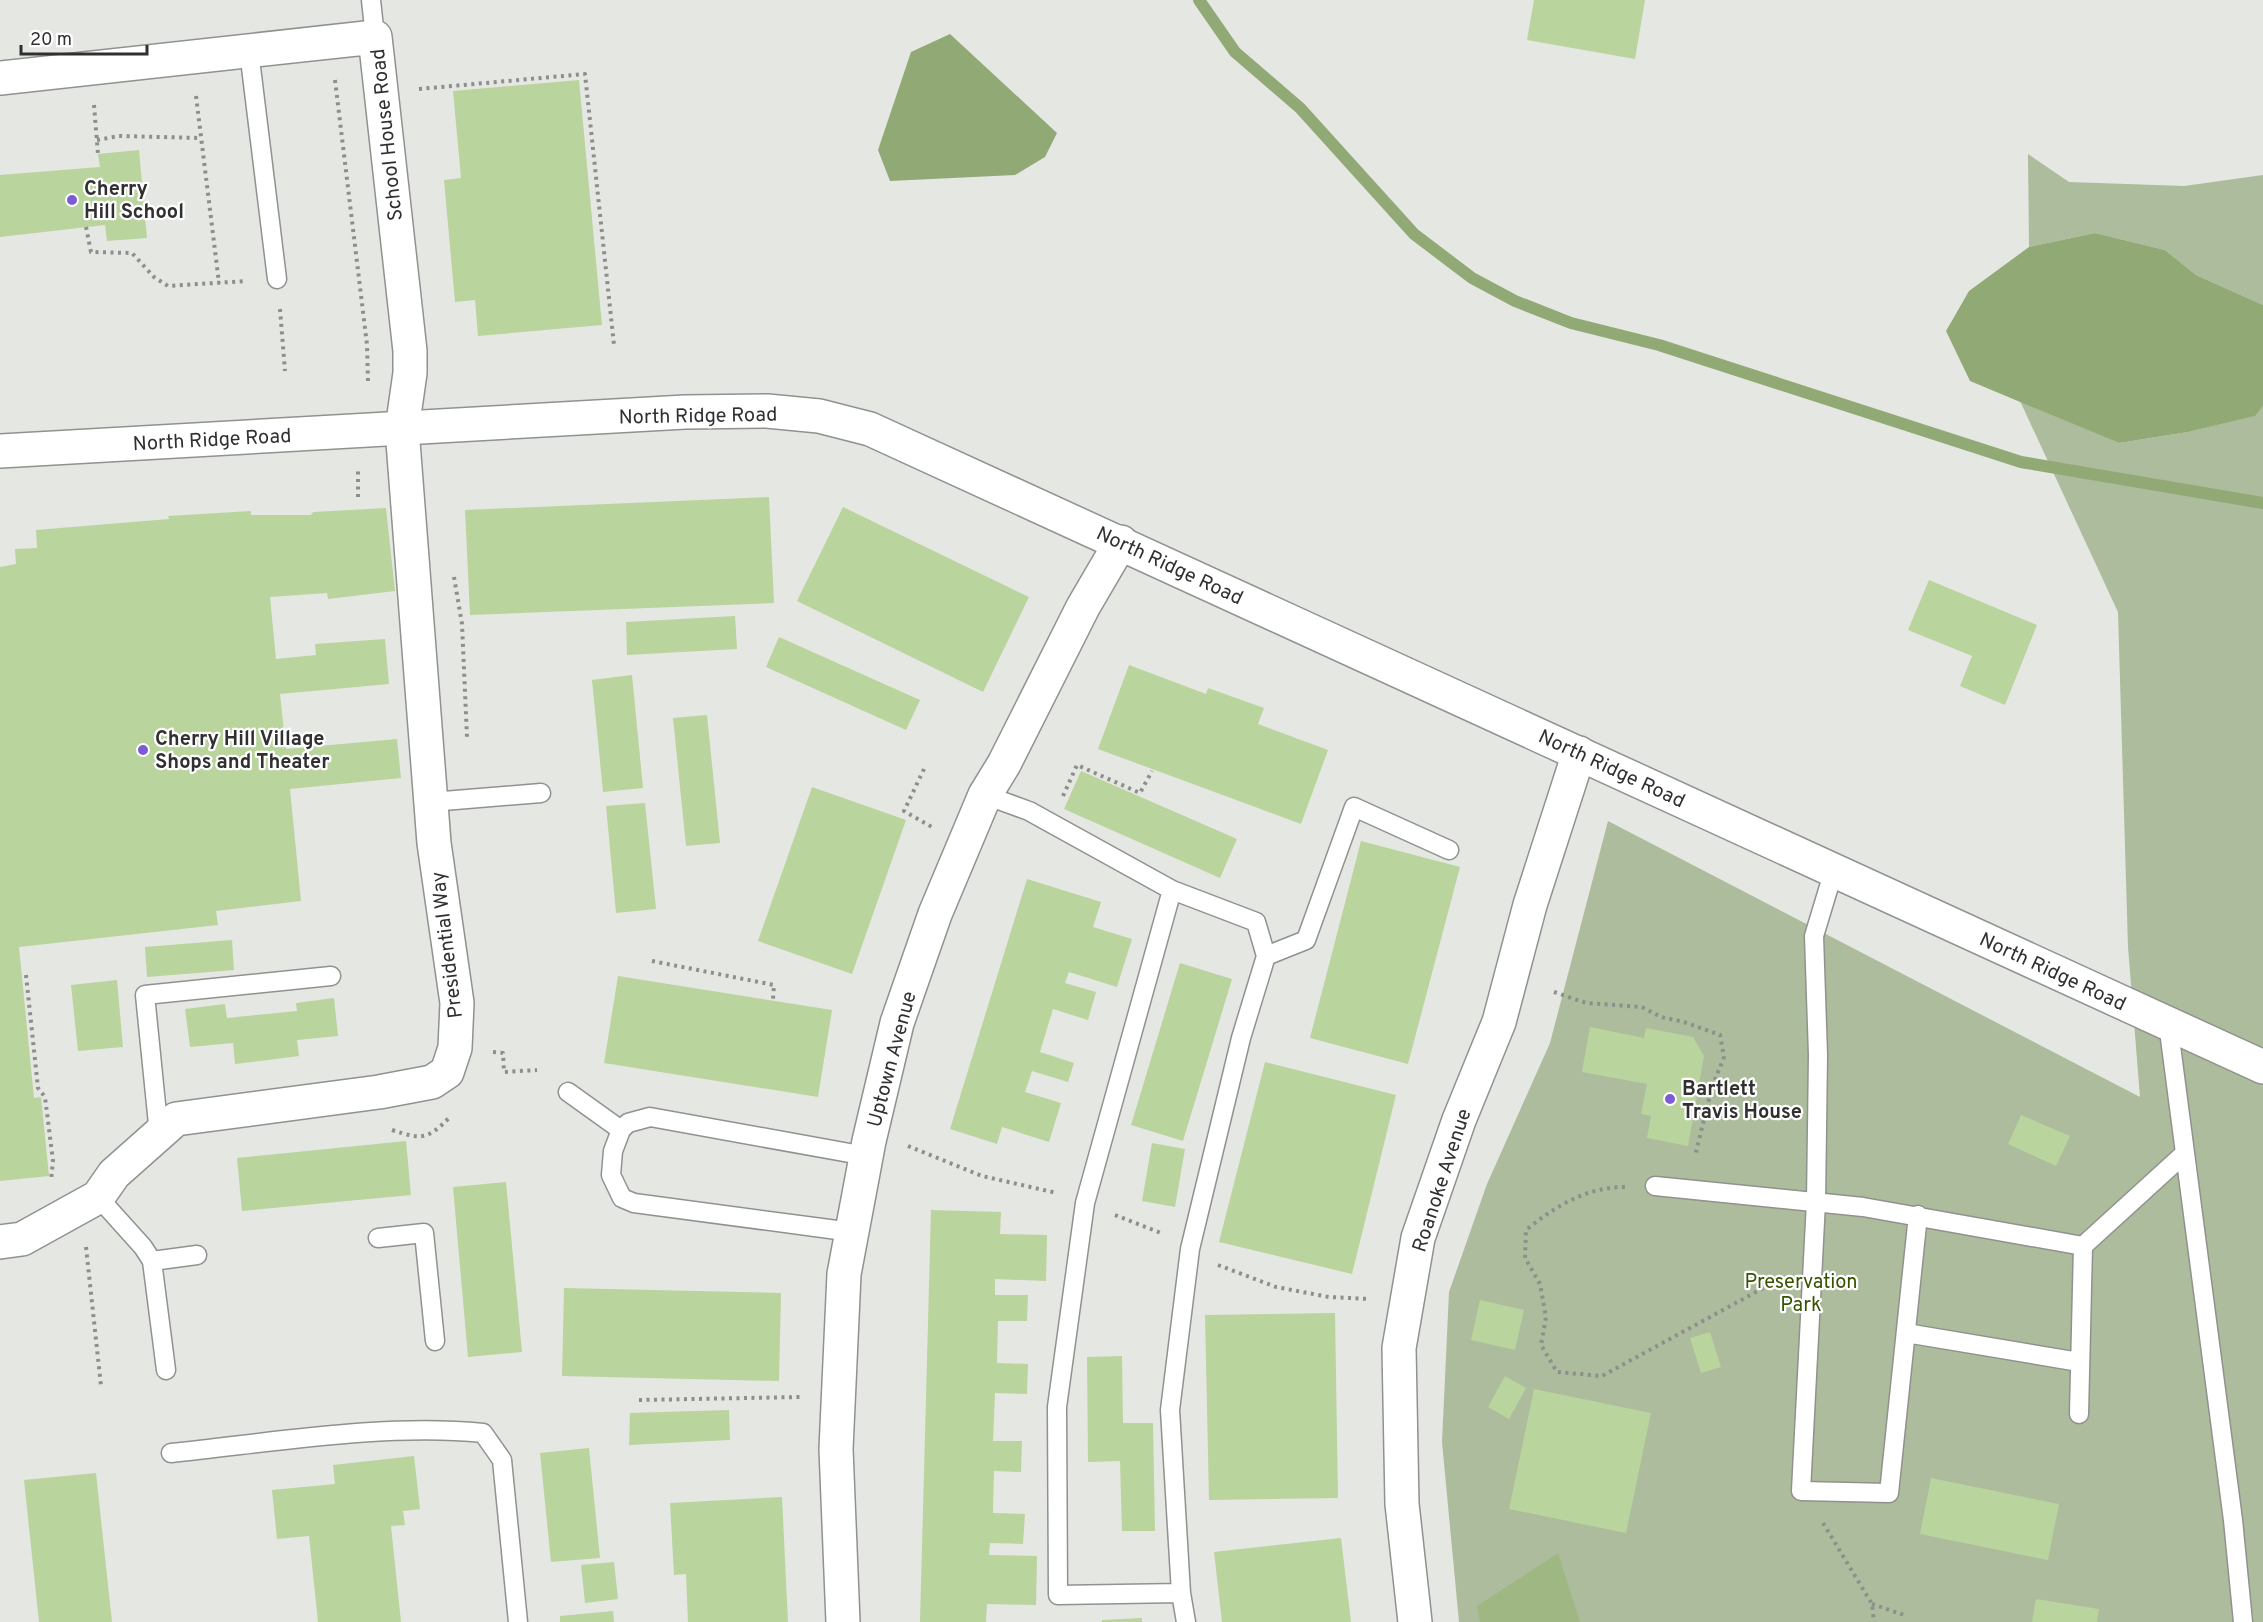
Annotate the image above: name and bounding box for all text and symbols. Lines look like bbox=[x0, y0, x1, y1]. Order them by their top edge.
scale bar bbox=[21, 18, 147, 56]
text: 20 m bbox=[30, 29, 72, 52]
street label: School House Road bbox=[366, 47, 410, 222]
place label: Cherry Hill School bbox=[84, 177, 184, 226]
marker: Cherry Hill School bbox=[65, 193, 79, 207]
street label: North Ridge Road bbox=[618, 403, 778, 431]
street label: North Ridge Road bbox=[132, 424, 292, 458]
street label: North Ridge Road bbox=[1092, 521, 1247, 612]
street label: North Ridge Road bbox=[1534, 724, 1689, 815]
place label: Cherry Hill Village Shops and Theater bbox=[155, 727, 330, 776]
marker: Cherry Hill Village Shops and Theater bbox=[136, 743, 150, 757]
street label: Presidential Way bbox=[426, 870, 470, 1020]
street label: North Ridge Road bbox=[1975, 927, 2130, 1018]
street label: Uptown Avenue bbox=[862, 989, 924, 1130]
place label: Bartlett Travis House bbox=[1682, 1077, 1802, 1126]
marker: Bartlett Travis House bbox=[1663, 1092, 1677, 1106]
street label: Roanoke Avenue bbox=[1407, 1106, 1478, 1256]
park label: Preservation Park bbox=[1744, 1270, 1858, 1319]

